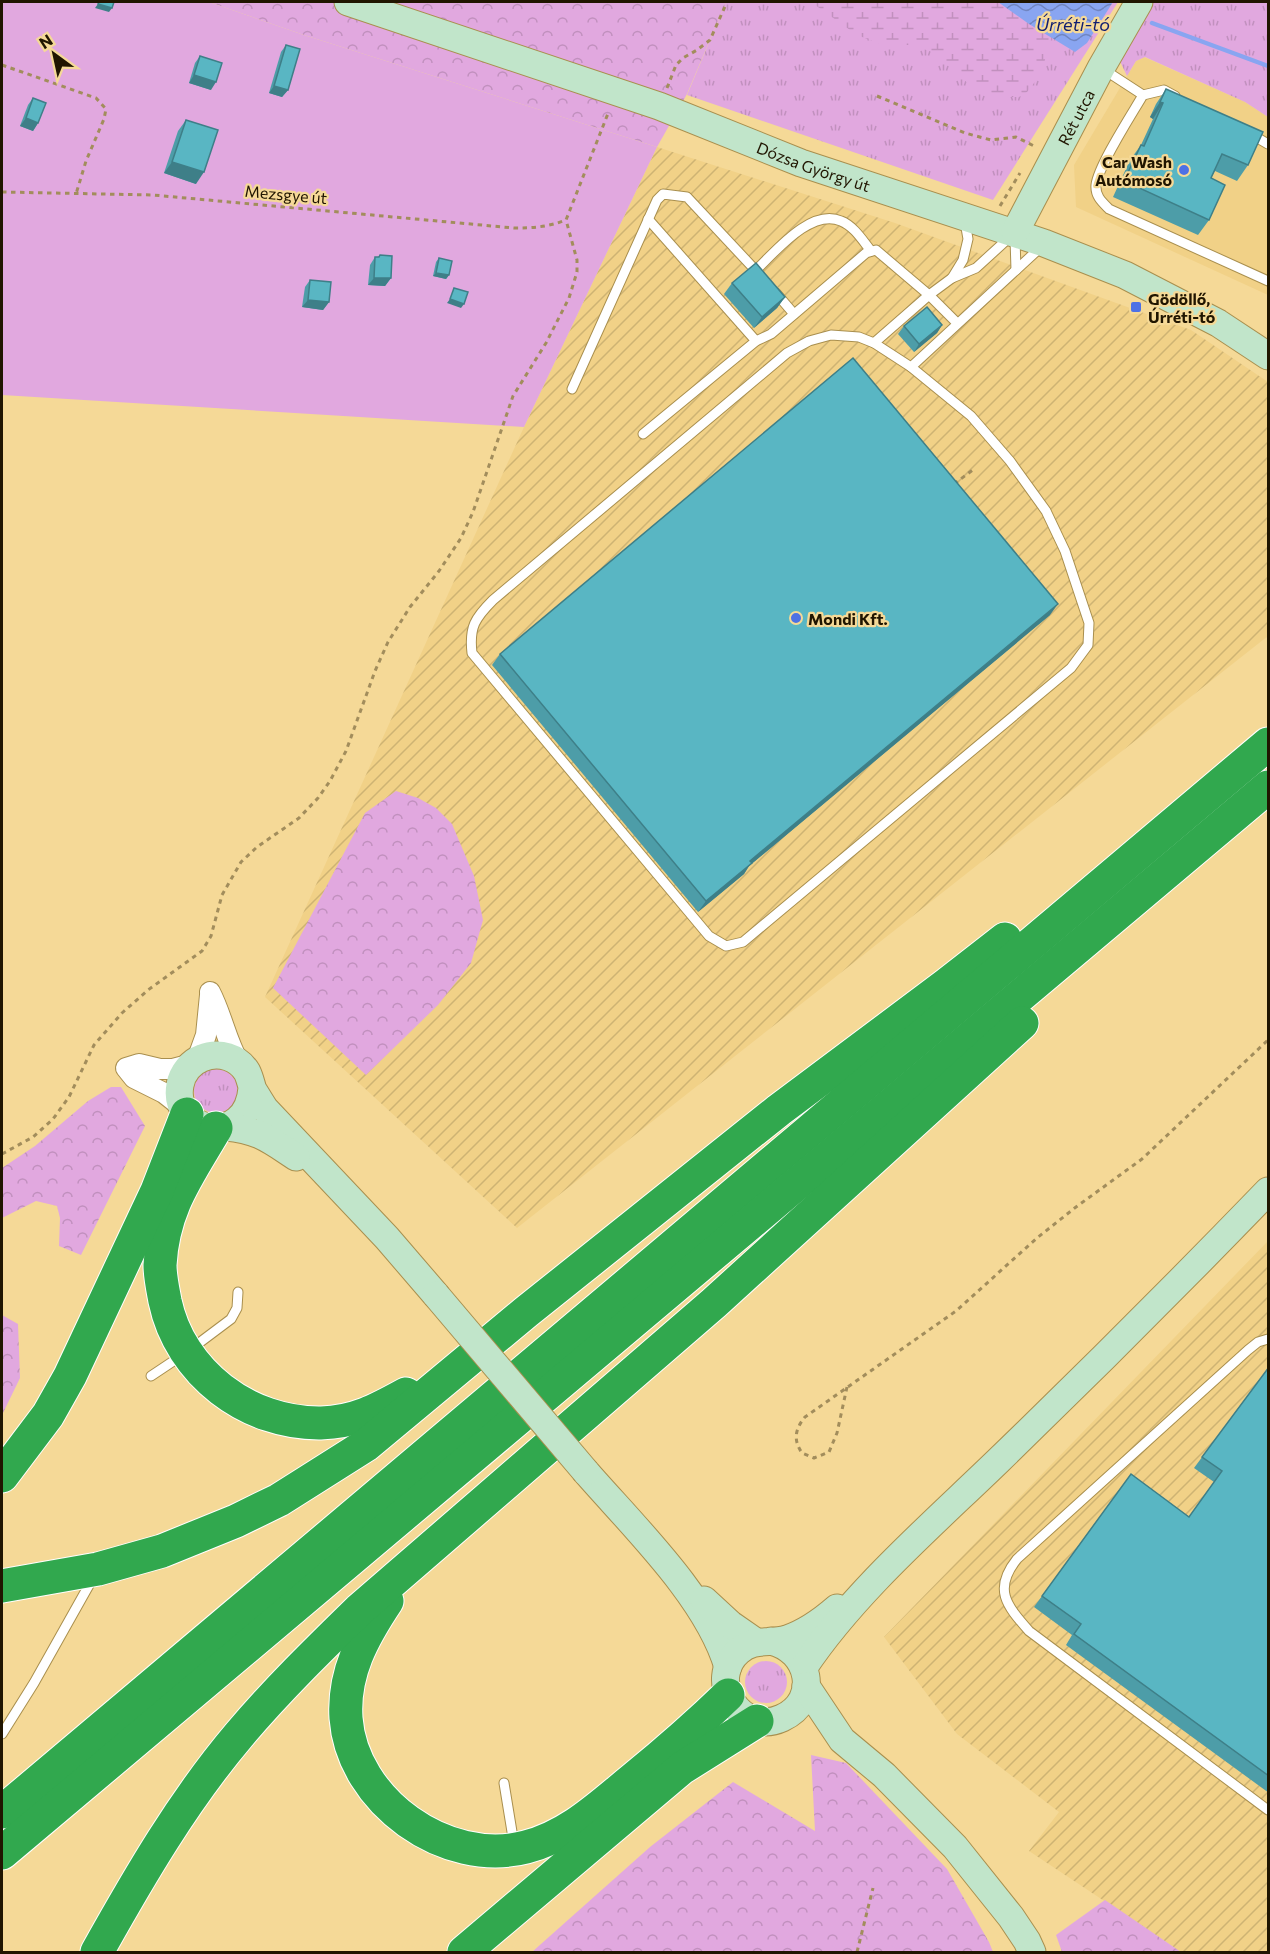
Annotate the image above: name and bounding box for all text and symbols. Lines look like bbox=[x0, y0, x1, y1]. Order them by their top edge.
water label: Úrréti-tó bbox=[1036, 13, 1110, 35]
north arrow bbox=[24, 24, 84, 84]
text: N bbox=[35, 30, 56, 52]
street label: Rét utca bbox=[1053, 86, 1098, 148]
street label: Dózsa György út bbox=[754, 137, 873, 195]
place label: Car Wash Autómosó bbox=[1095, 152, 1172, 189]
marker: Car Wash Autómosó bbox=[1177, 163, 1191, 177]
street label: Mezsgye út bbox=[244, 181, 328, 207]
place label: Gödöllő, Úrréti-tó bbox=[1148, 289, 1216, 326]
marker: Gödöllő, Úrréti-tó bbox=[1129, 300, 1143, 314]
place label: Mondi Kft. bbox=[808, 609, 888, 628]
marker: Mondi Kft. bbox=[789, 611, 803, 625]

